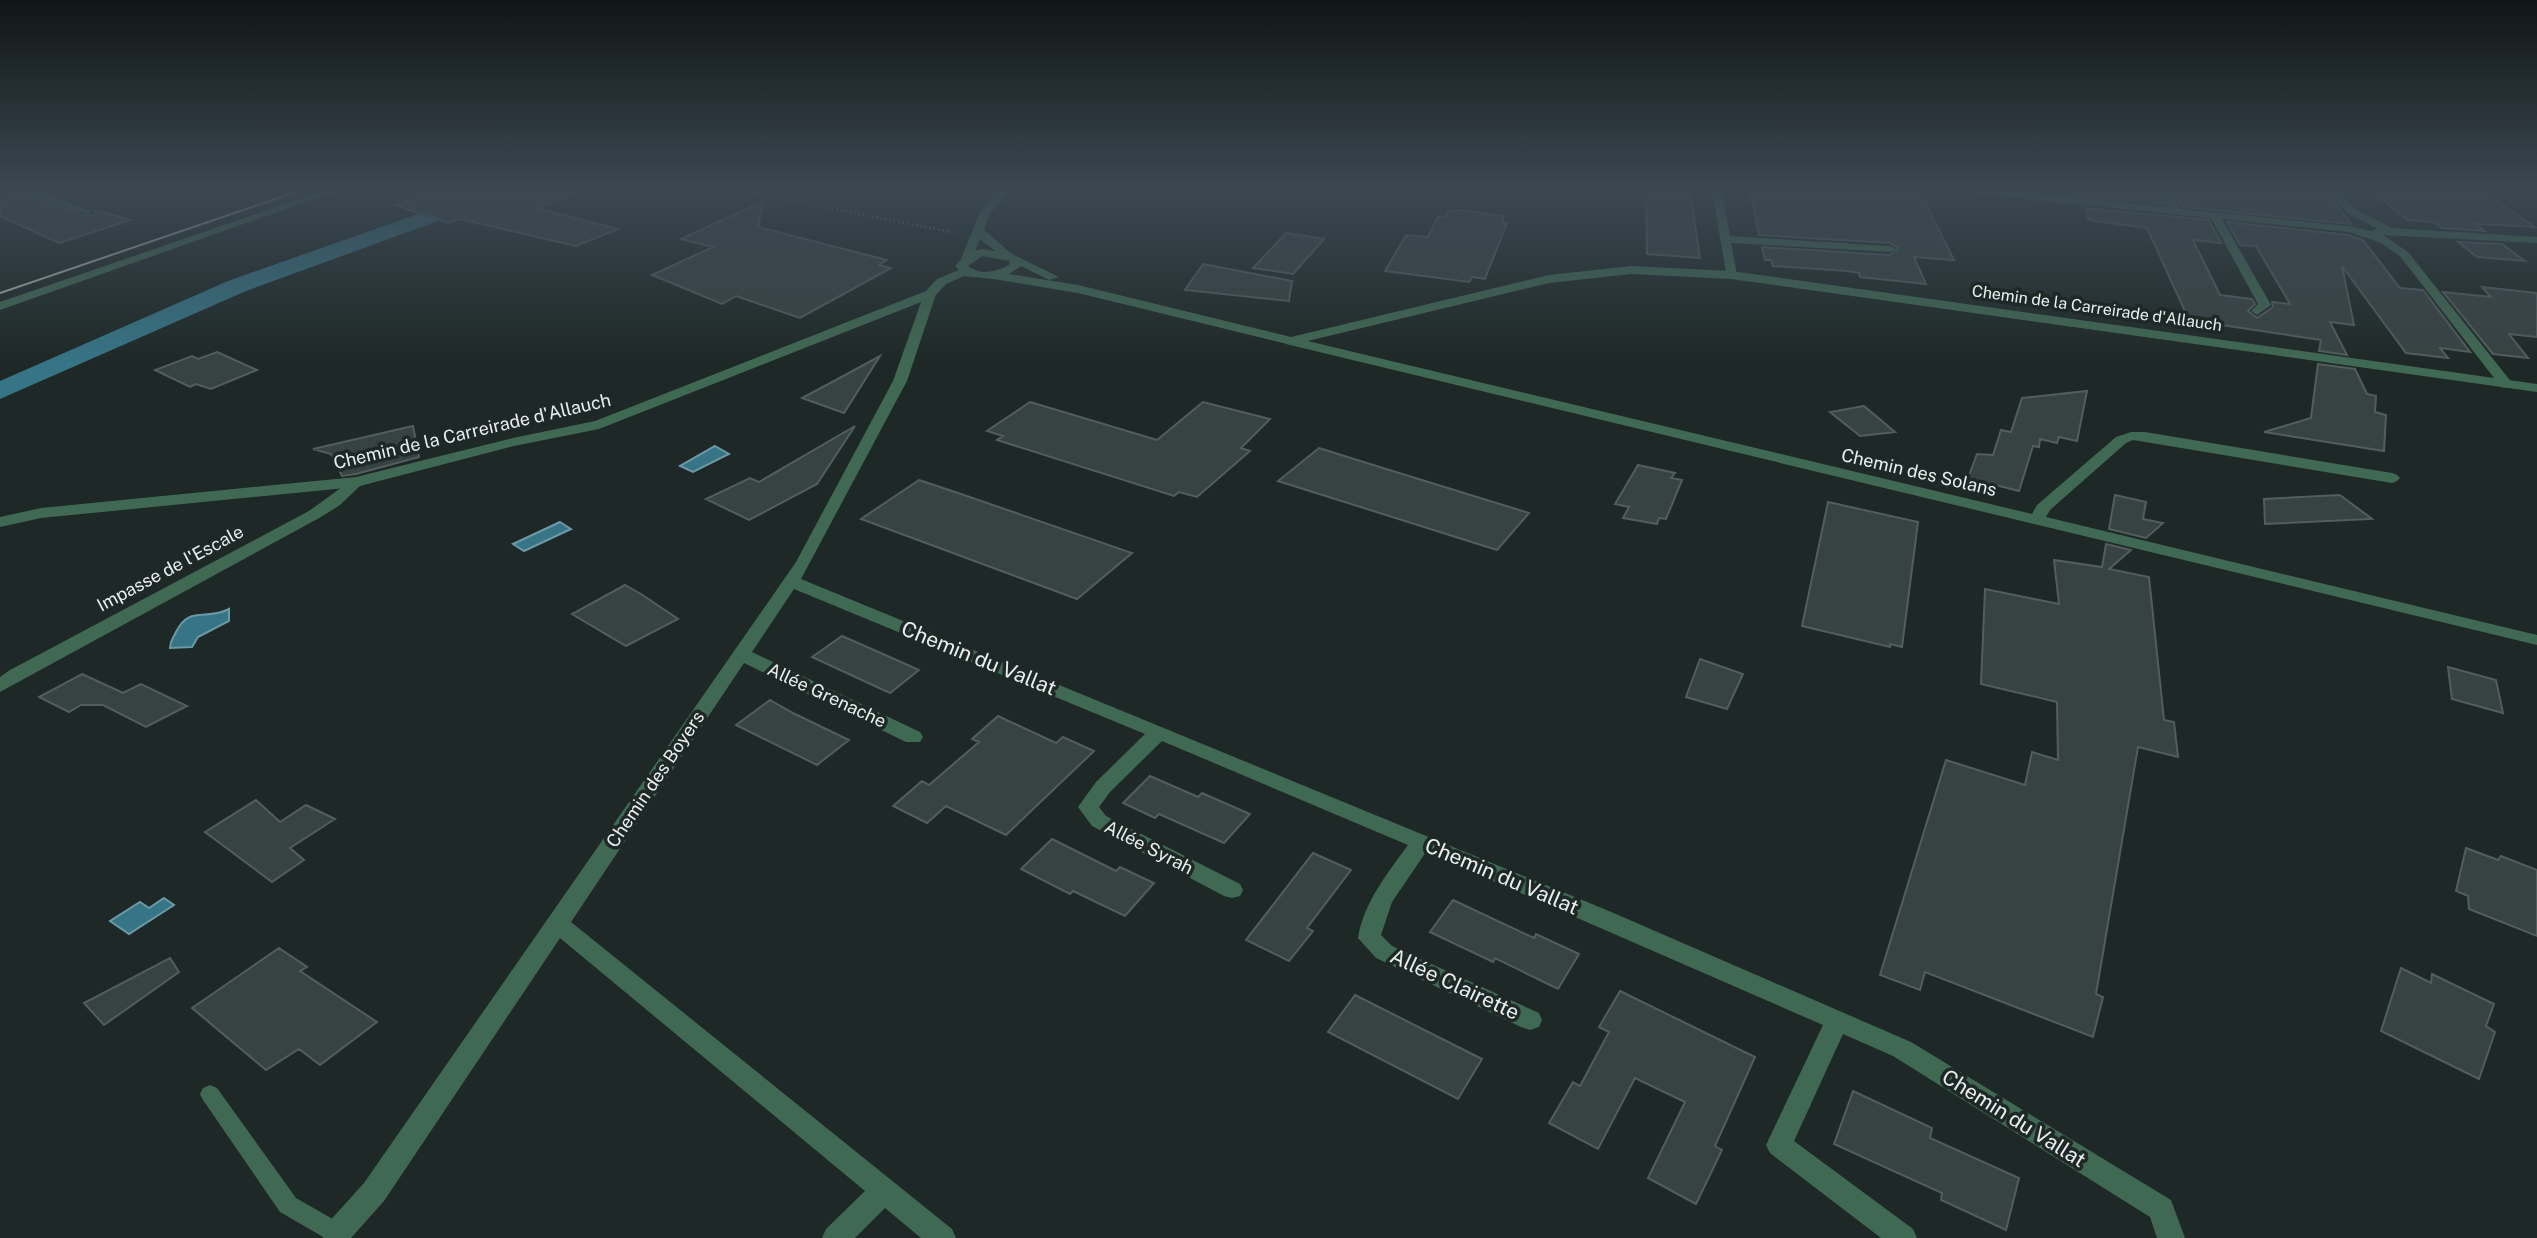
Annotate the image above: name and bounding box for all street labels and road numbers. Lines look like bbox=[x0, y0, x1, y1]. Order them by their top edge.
street label: Chemin de la Carreirade d'Allauch bbox=[1971, 281, 2223, 335]
street label: Chemin de la Carreirade d'Allauch bbox=[331, 389, 613, 473]
street label: Chemin des Solans bbox=[1839, 444, 1999, 500]
street label: Impasse de l'Escale bbox=[93, 521, 247, 615]
street label: Chemin du Vallat bbox=[898, 616, 1060, 700]
street label: Allée Grenache bbox=[764, 658, 890, 732]
street label: Chemin des Boyers bbox=[602, 707, 708, 851]
street label: Allée Syrah bbox=[1101, 816, 1197, 878]
street label: Chemin du Vallat bbox=[1421, 832, 1583, 920]
street label: Allée Clairette bbox=[1386, 943, 1524, 1025]
street label: Chemin du Vallat bbox=[1938, 1064, 2090, 1172]

